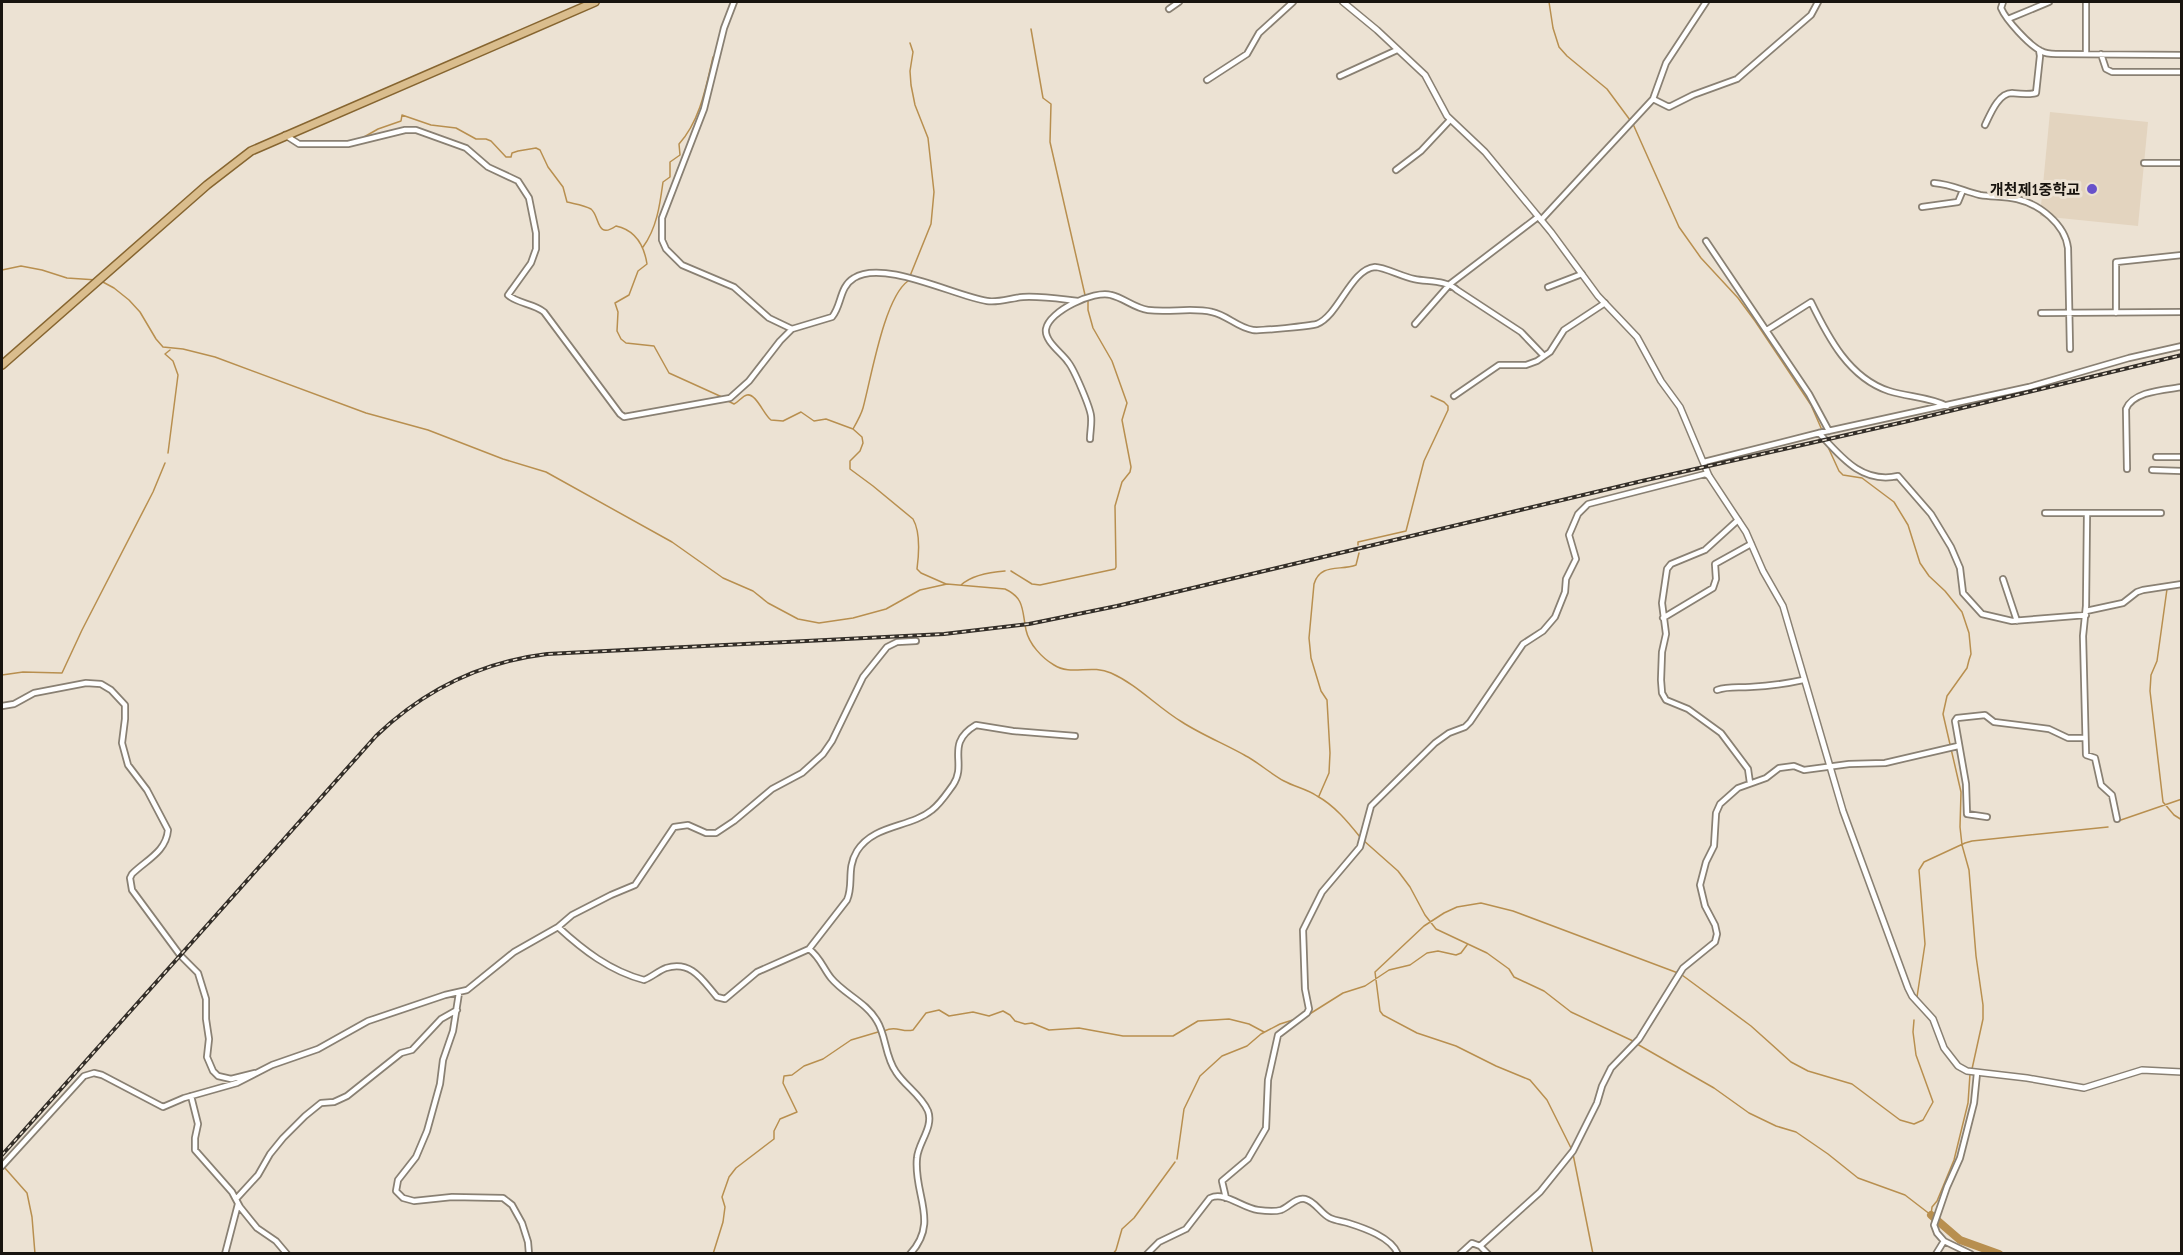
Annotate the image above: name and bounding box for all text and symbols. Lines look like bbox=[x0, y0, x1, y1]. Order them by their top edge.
place label: 개천제1중학교 bbox=[1990, 180, 2080, 199]
marker: 개천제1중학교 bbox=[2085, 182, 2099, 196]

